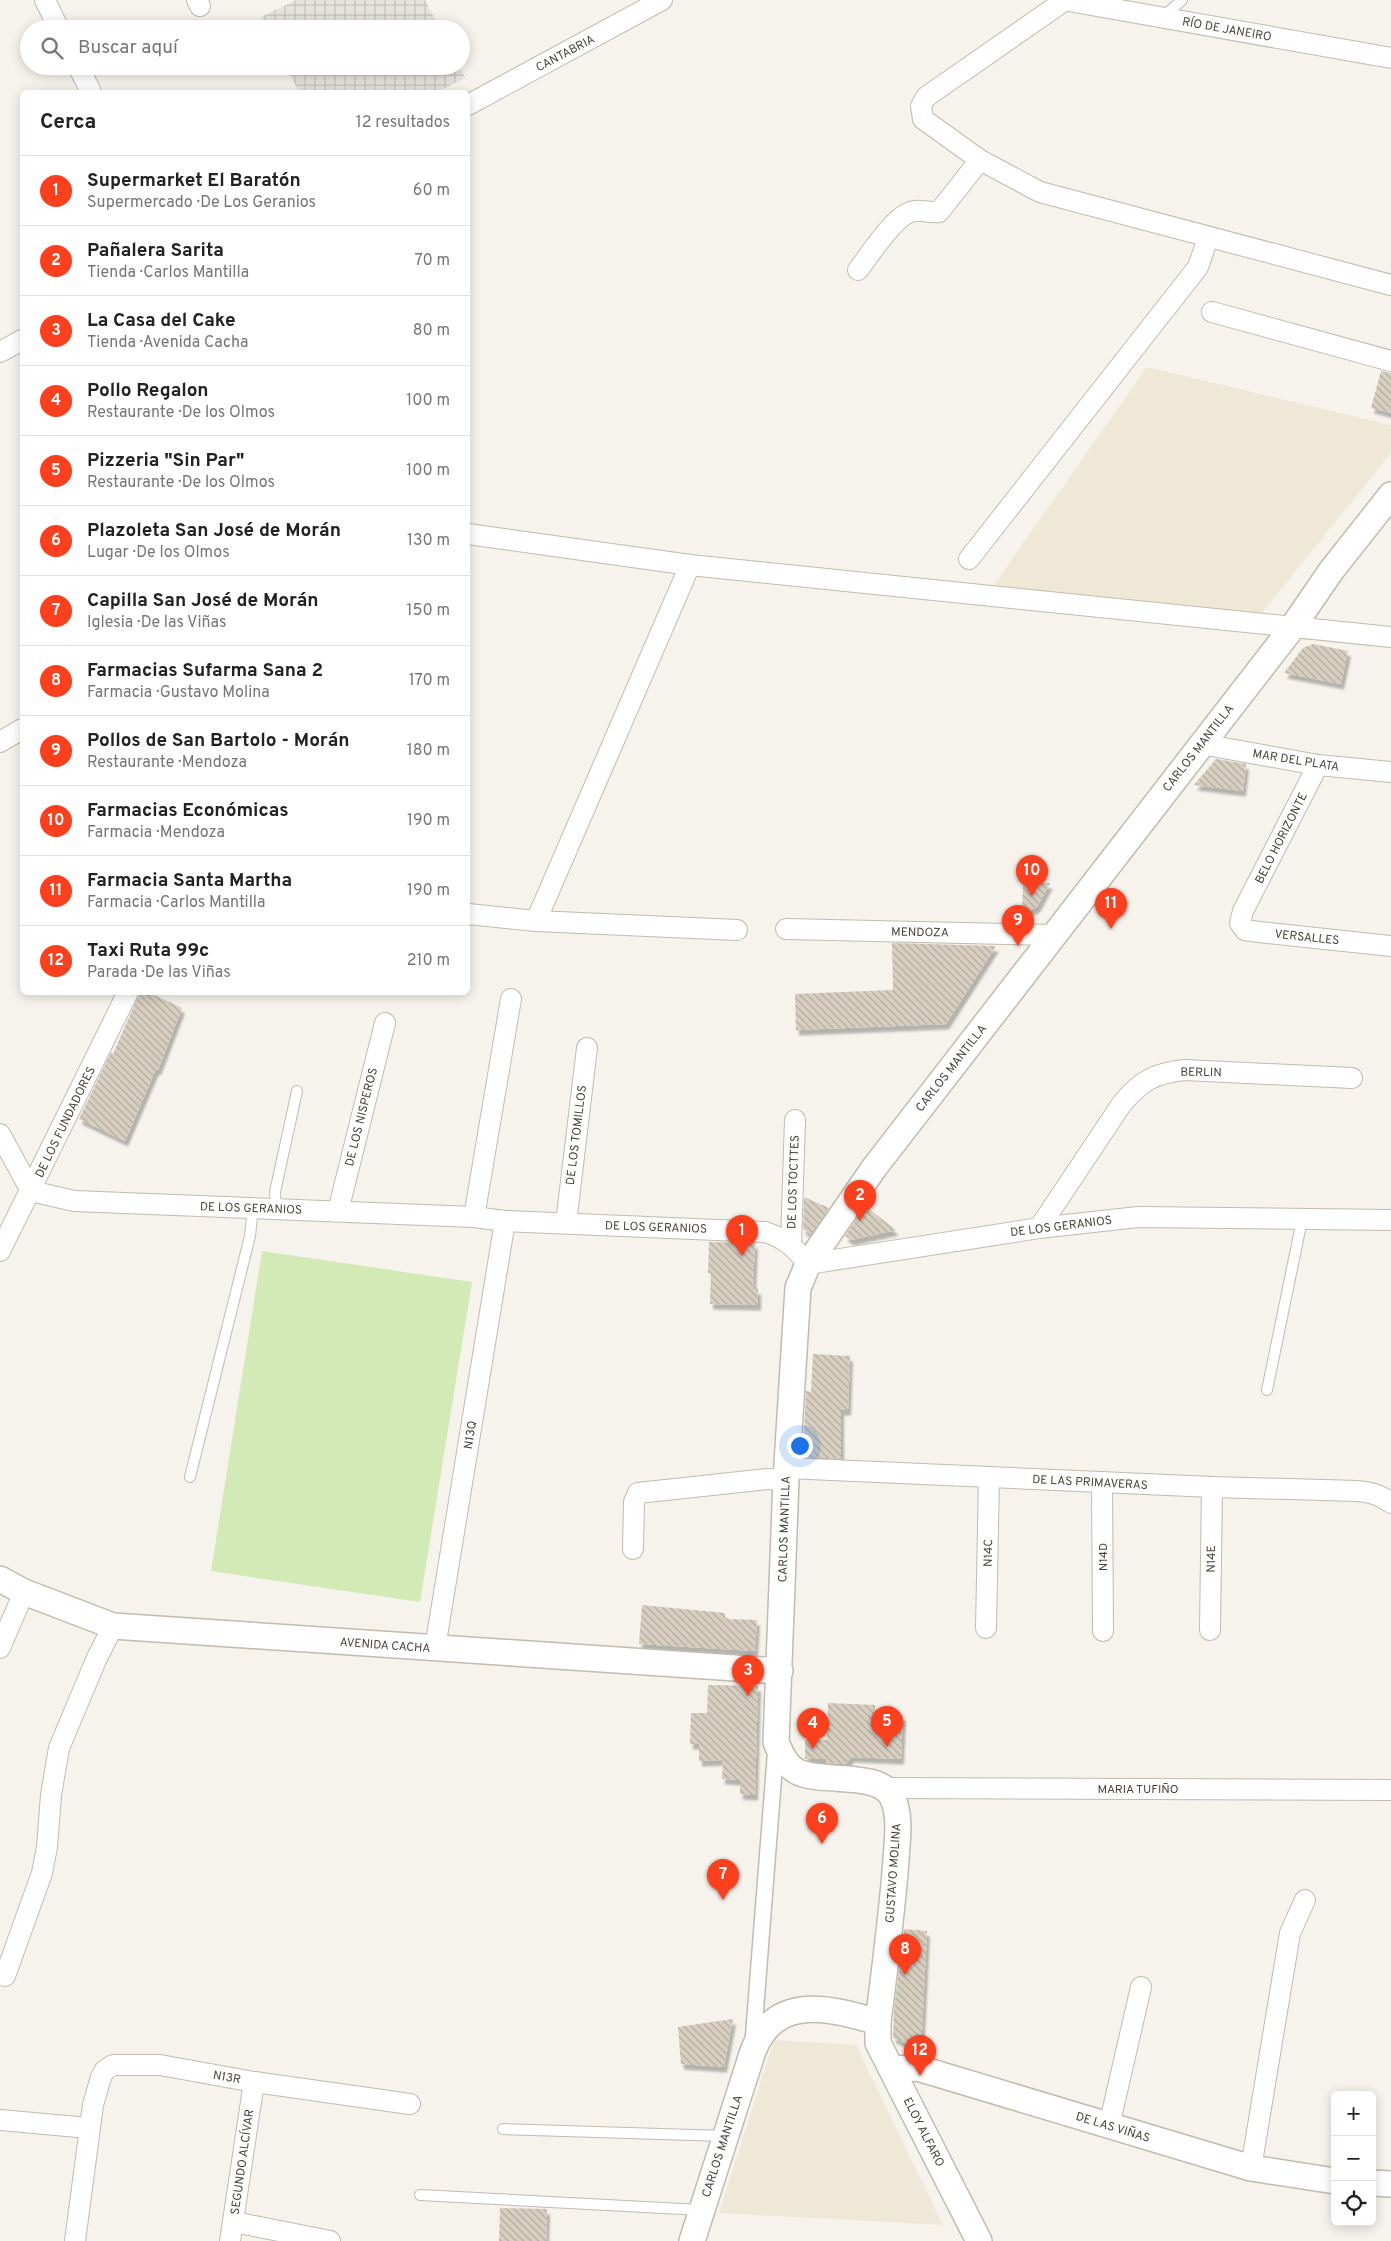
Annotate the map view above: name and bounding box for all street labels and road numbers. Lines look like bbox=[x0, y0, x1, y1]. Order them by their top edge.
street label: RÍO DE JANEIRO bbox=[1181, 14, 1273, 46]
street label: CANTABRIA bbox=[533, 32, 598, 76]
street label: CARLOS MANTILLA bbox=[1160, 702, 1238, 796]
street label: MAR DEL PLATA bbox=[1251, 746, 1340, 776]
street label: BELO HORIZONTE bbox=[1252, 790, 1312, 887]
street label: MENDOZA bbox=[891, 924, 949, 942]
street label: VERSALLES bbox=[1274, 927, 1340, 949]
street label: CARLOS MANTILLA bbox=[913, 1022, 991, 1116]
street label: DE LOS FUNDADORES bbox=[32, 1064, 100, 1181]
street label: BERLIN bbox=[1180, 1065, 1222, 1081]
street label: DE LOS NISPEROS bbox=[342, 1066, 382, 1168]
street label: DE LOS TOMILLOS bbox=[563, 1084, 591, 1186]
street label: DE LOS TOCTTES bbox=[784, 1135, 804, 1229]
street label: DE LOS GERANIOS bbox=[200, 1199, 302, 1219]
street label: DE LOS GERANIOS bbox=[1009, 1213, 1113, 1241]
street label: DE LOS GERANIOS bbox=[605, 1218, 707, 1238]
street label: N13Q bbox=[461, 1420, 481, 1451]
street label: DE LAS PRIMAVERAS bbox=[1032, 1472, 1148, 1494]
street label: CARLOS MANTILLA bbox=[775, 1475, 795, 1583]
street label: N14C bbox=[981, 1539, 997, 1567]
street label: N14D bbox=[1096, 1543, 1112, 1571]
street label: N14E bbox=[1204, 1545, 1220, 1573]
street label: AVENIDA CACHA bbox=[339, 1635, 431, 1657]
street label: MARIA TUFIÑO bbox=[1097, 1782, 1179, 1798]
street label: GUSTAVO MOLINA bbox=[883, 1823, 905, 1924]
street label: N13R bbox=[212, 2068, 242, 2088]
street label: CARLOS MANTILLA bbox=[699, 2093, 747, 2200]
street label: ELOY ALFARO bbox=[899, 2095, 947, 2170]
street label: SEGUNDO ALCÍVAR bbox=[228, 2108, 258, 2216]
street label: DE LAS VIÑAS bbox=[1074, 2109, 1152, 2147]

